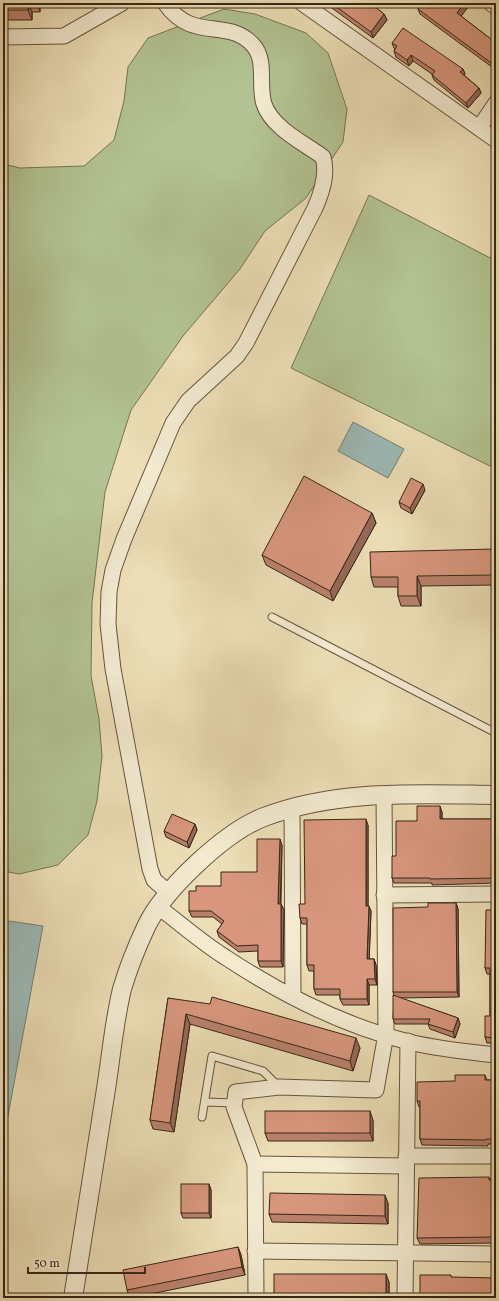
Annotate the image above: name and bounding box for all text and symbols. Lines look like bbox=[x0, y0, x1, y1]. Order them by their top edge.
scale bar bbox=[28, 1249, 145, 1275]
text: 50 m bbox=[34, 1256, 60, 1272]

